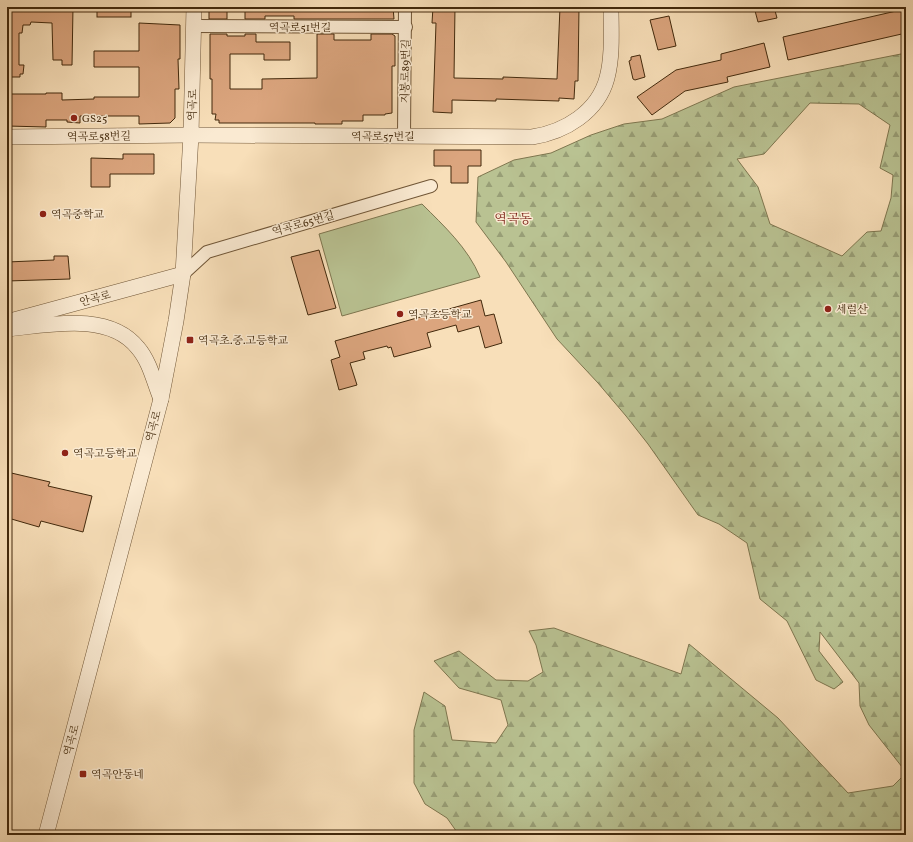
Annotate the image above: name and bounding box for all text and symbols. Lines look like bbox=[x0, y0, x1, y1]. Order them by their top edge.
street label: 역곡로51번길 bbox=[269, 21, 331, 36]
street label: 지봉로89번길 bbox=[398, 39, 415, 103]
street label: 역곡로 bbox=[185, 88, 202, 121]
place label: GS25 bbox=[82, 112, 107, 127]
marker: GS25 bbox=[69, 113, 79, 123]
street label: 역곡로58번길 bbox=[67, 129, 131, 146]
street label: 역곡로57번길 bbox=[351, 130, 415, 145]
place label: 역곡중학교 bbox=[51, 208, 105, 223]
street label: 역곡로65번길 bbox=[271, 208, 336, 240]
marker: 역곡중학교 bbox=[38, 209, 48, 219]
district label: 역곡동 bbox=[494, 211, 532, 229]
street label: 안곡로 bbox=[78, 288, 113, 311]
place label: 세럴산 bbox=[836, 303, 868, 318]
marker: 세럴산 bbox=[823, 304, 833, 314]
place label: 역곡초등학교 bbox=[408, 308, 472, 323]
marker: 역곡초등학교 bbox=[395, 309, 405, 319]
place label: 역곡초.중.고등학교 bbox=[198, 334, 289, 349]
marker: 역곡초.중.고등학교 bbox=[185, 335, 195, 345]
street label: 역곡로 bbox=[143, 409, 166, 444]
place label: 역곡고등학교 bbox=[73, 447, 137, 462]
marker: 역곡고등학교 bbox=[60, 448, 70, 458]
street label: 역곡로 bbox=[61, 723, 84, 758]
place label: 역곡안동네 bbox=[91, 768, 144, 783]
marker: 역곡안동네 bbox=[78, 769, 88, 779]

